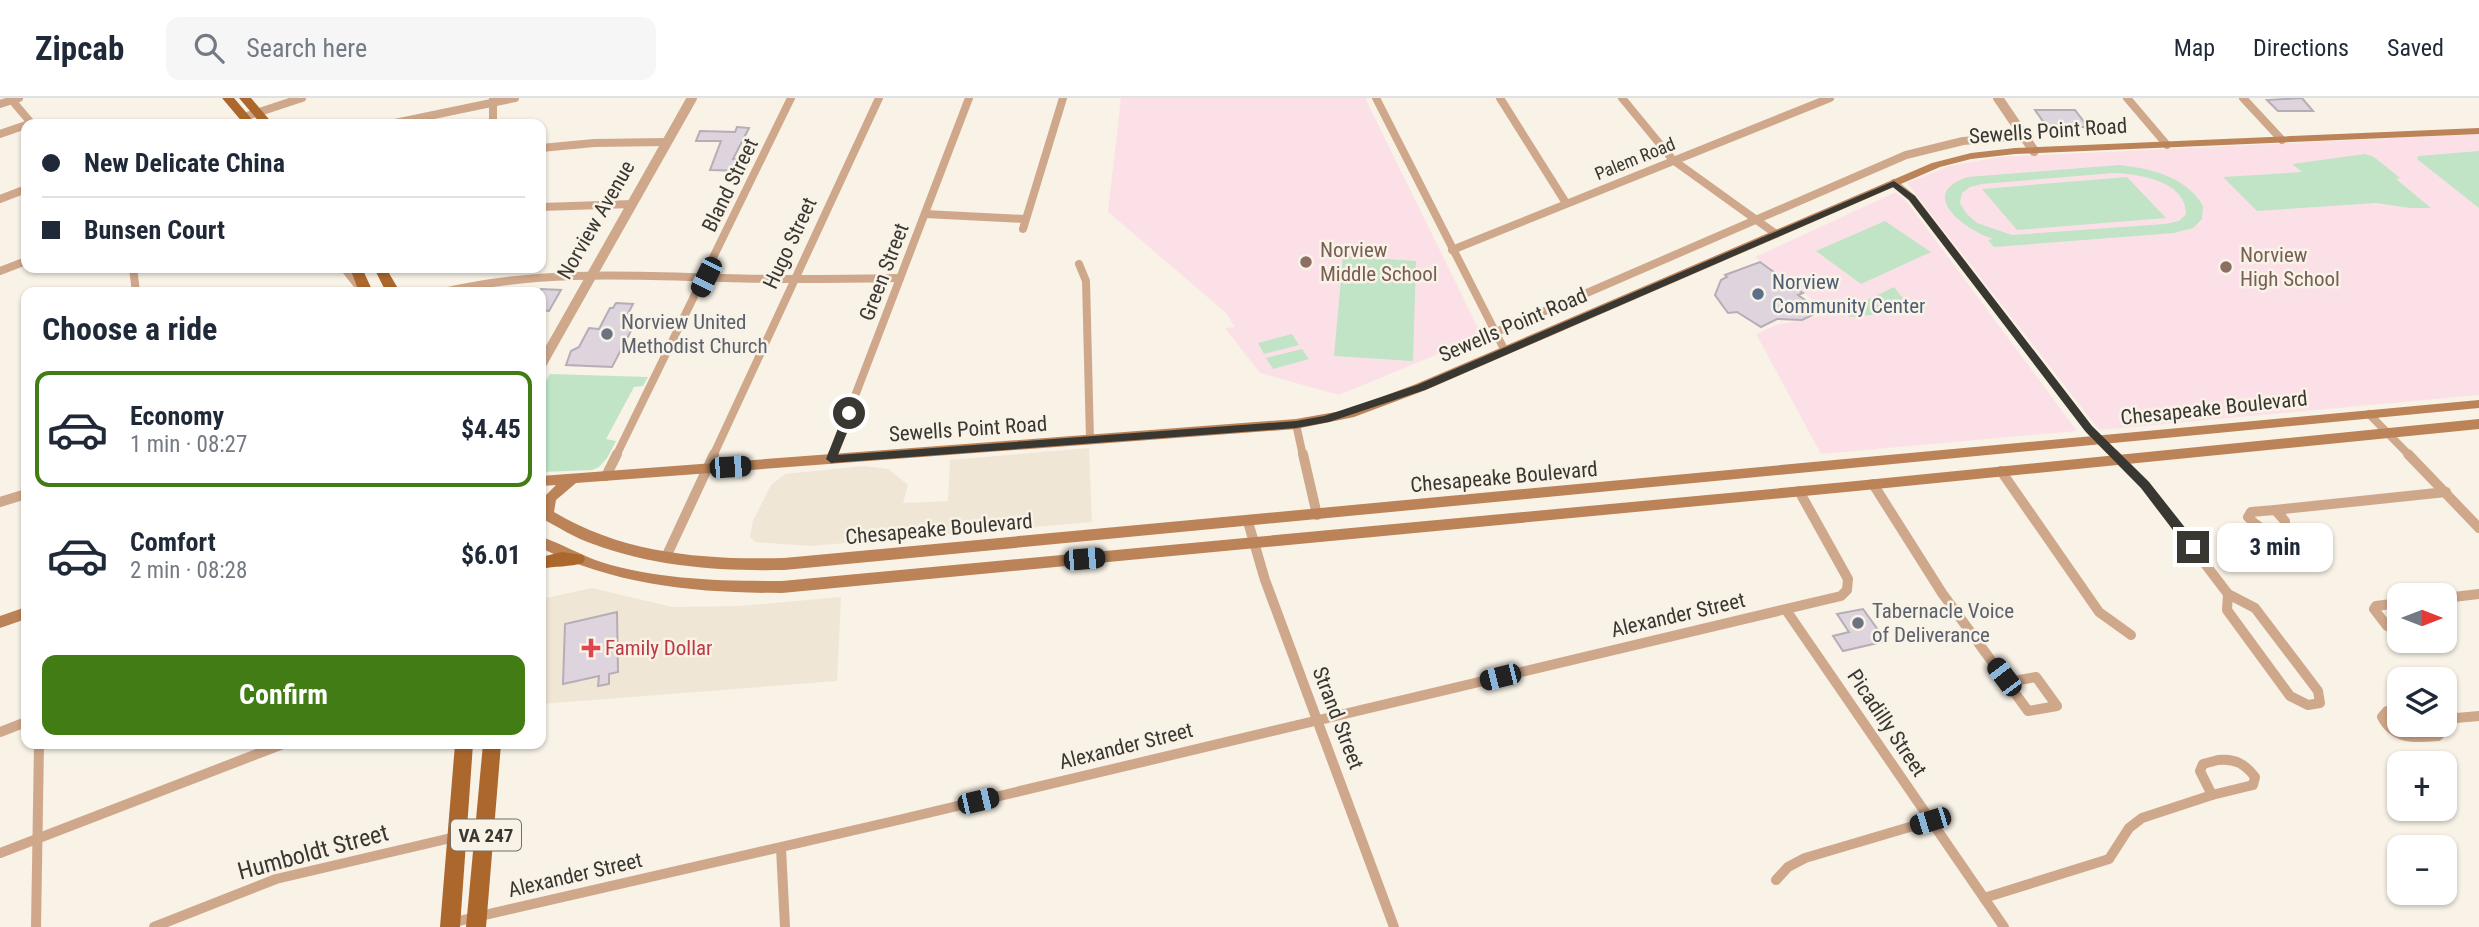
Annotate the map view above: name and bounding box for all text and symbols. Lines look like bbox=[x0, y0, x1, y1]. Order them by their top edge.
search box bbox=[166, 17, 656, 80]
text: Zipcab bbox=[35, 29, 124, 68]
icon: search bbox=[190, 29, 228, 67]
text: Search here bbox=[246, 33, 367, 63]
text: Map bbox=[2174, 34, 2215, 62]
text: Directions bbox=[2253, 34, 2349, 62]
text: Saved bbox=[2387, 34, 2444, 62]
street label: Sewells Point Road bbox=[1968, 114, 2128, 148]
street label: Palem Road bbox=[1592, 133, 1678, 184]
street label: Bland Street bbox=[697, 134, 763, 236]
text: New Delicate China bbox=[84, 148, 285, 178]
street label: Norview Avenue bbox=[552, 156, 640, 283]
street label: Hugo Street bbox=[758, 193, 822, 293]
text: Bunsen Court bbox=[84, 215, 225, 245]
street label: Green Street bbox=[854, 220, 914, 324]
place label: Norview Middle School bbox=[1320, 238, 1438, 286]
place label: Norview High School bbox=[2240, 243, 2340, 291]
car bbox=[688, 254, 725, 300]
marker: Norview Middle School bbox=[1298, 254, 1314, 270]
marker: Norview High School bbox=[2218, 259, 2234, 275]
place label: Norview Community Center bbox=[1772, 270, 1925, 318]
street label: Sewells Point Road bbox=[1435, 283, 1591, 367]
marker: Norview Community Center bbox=[1750, 286, 1766, 302]
text: Choose a ride bbox=[42, 310, 217, 348]
place label: Norview United Methodist Church bbox=[621, 310, 768, 358]
marker: Norview United Methodist Church bbox=[599, 326, 615, 342]
street label: Chesapeake Boulevard bbox=[2119, 386, 2309, 430]
route start bbox=[833, 397, 865, 429]
icon: car bbox=[46, 398, 109, 461]
text: Economy bbox=[130, 401, 224, 431]
street label: Sewells Point Road bbox=[888, 412, 1048, 446]
text: $4.45 bbox=[461, 414, 521, 444]
text: 1 min · 08:27 bbox=[130, 431, 247, 458]
car bbox=[709, 455, 752, 479]
street label: Chesapeake Boulevard bbox=[1409, 457, 1599, 497]
street label: Chesapeake Boulevard bbox=[844, 509, 1034, 549]
callout: 3 min bbox=[2218, 522, 2333, 572]
icon: car bbox=[46, 524, 109, 587]
text: Comfort bbox=[130, 527, 216, 557]
route end bbox=[2177, 531, 2209, 563]
text: 3 min bbox=[2249, 534, 2301, 561]
text: $6.01 bbox=[461, 540, 521, 570]
car bbox=[1063, 547, 1106, 571]
text: 2 min · 08:28 bbox=[130, 557, 247, 584]
north arrow bbox=[2387, 583, 2457, 653]
map controls bbox=[2387, 583, 2457, 905]
street label: Alexander Street bbox=[1609, 588, 1747, 642]
place label: Tabernacle Voice of Deliverance bbox=[1872, 599, 2014, 647]
marker: Tabernacle Voice of Deliverance bbox=[1850, 615, 1866, 631]
place label: Family Dollar bbox=[605, 636, 712, 660]
marker: Family Dollar bbox=[583, 640, 599, 656]
car bbox=[1983, 654, 2026, 700]
button: Confirm bbox=[42, 655, 525, 735]
car bbox=[1478, 662, 1523, 692]
street label: Strand Street bbox=[1307, 663, 1369, 773]
street label: Picadilly Street bbox=[1842, 665, 1932, 781]
button: layers bbox=[2387, 667, 2457, 737]
street label: Alexander Street bbox=[1057, 718, 1195, 774]
button: + bbox=[2387, 751, 2457, 821]
car bbox=[956, 786, 1001, 816]
car bbox=[1907, 805, 1954, 837]
street label: Humboldt Street bbox=[235, 818, 391, 886]
road number: VA 247 bbox=[451, 820, 521, 850]
button: − bbox=[2387, 835, 2457, 905]
street label: Alexander Street bbox=[506, 848, 644, 902]

